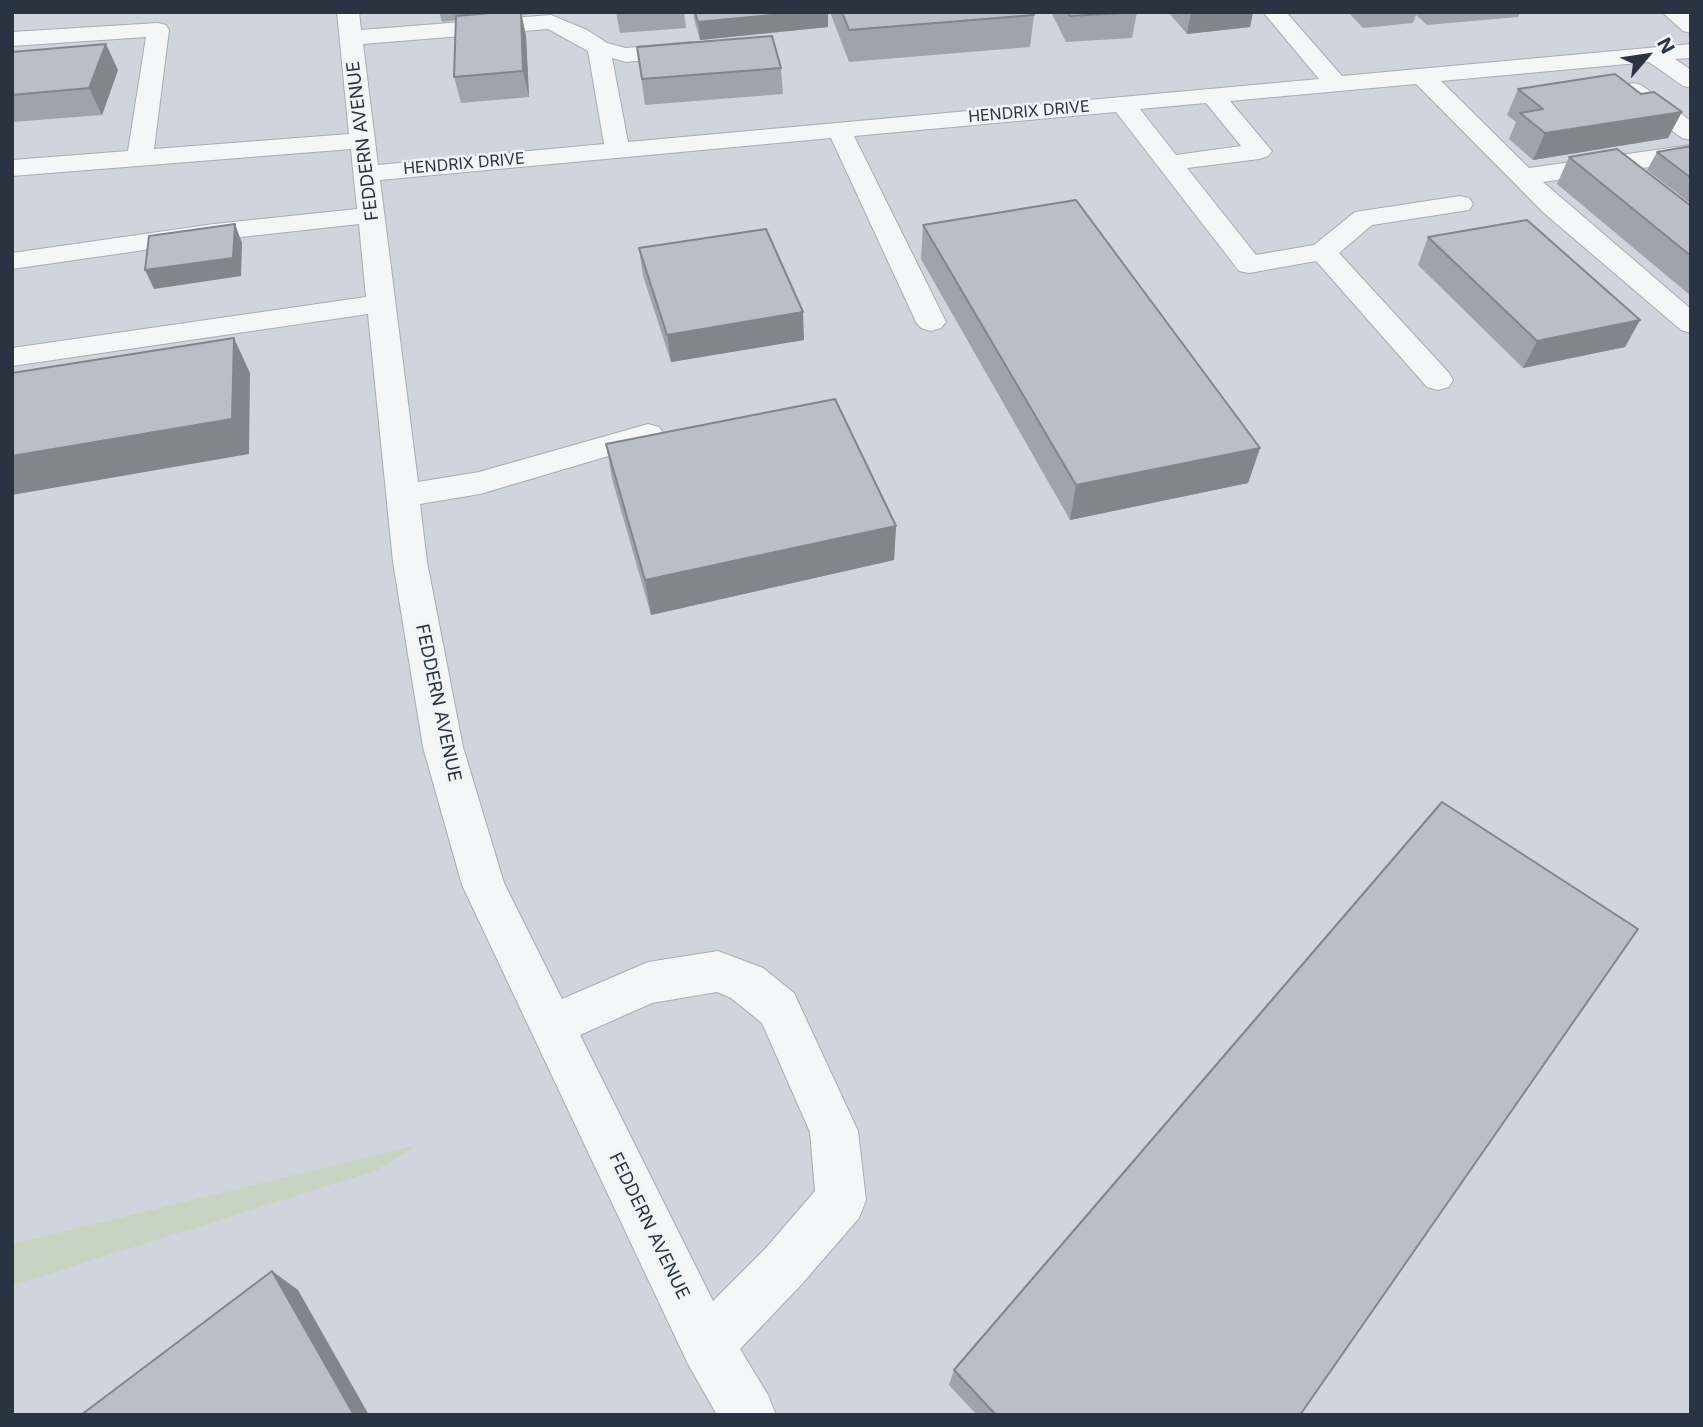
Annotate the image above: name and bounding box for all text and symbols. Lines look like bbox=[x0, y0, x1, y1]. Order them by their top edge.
north arrow bbox=[1612, 21, 1682, 91]
text: N bbox=[1652, 34, 1679, 57]
street label: FEDDERN AVENUE bbox=[342, 60, 384, 222]
street label: HENDRIX DRIVE bbox=[967, 97, 1091, 127]
street label: HENDRIX DRIVE bbox=[402, 149, 526, 179]
street label: FEDDERN AVENUE bbox=[411, 622, 465, 784]
street label: FEDDERN AVENUE bbox=[604, 1149, 694, 1303]

